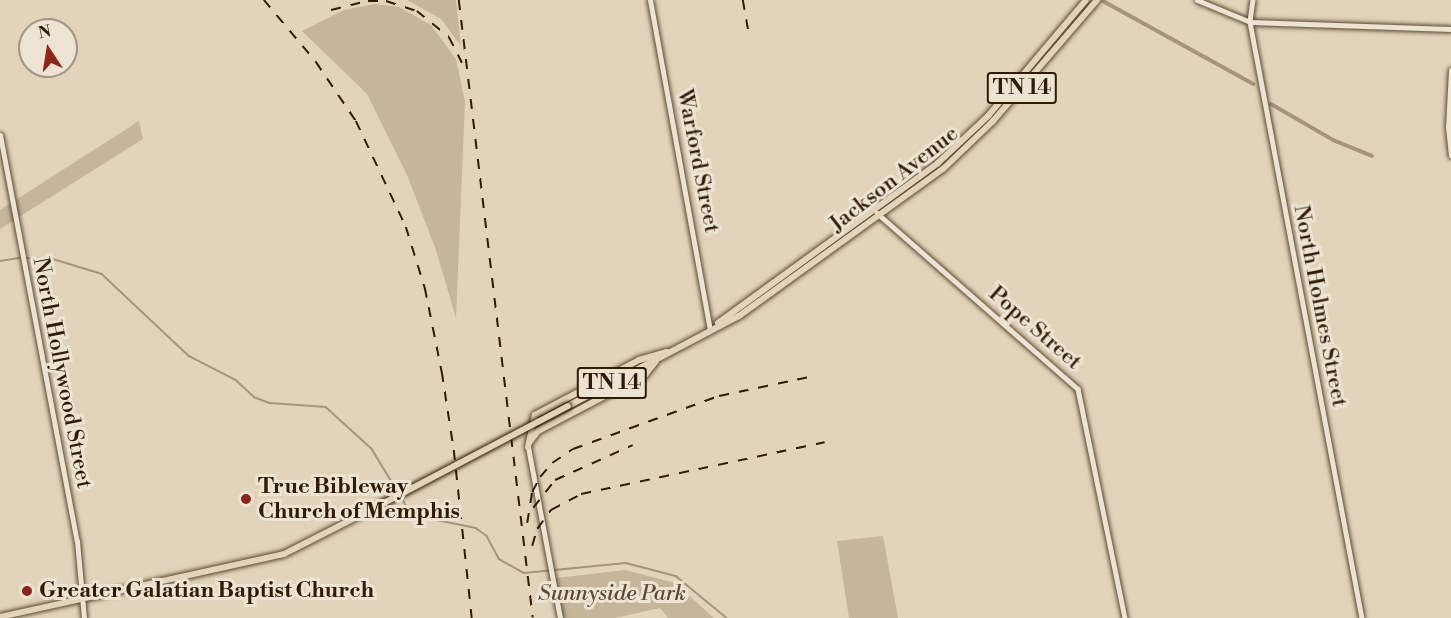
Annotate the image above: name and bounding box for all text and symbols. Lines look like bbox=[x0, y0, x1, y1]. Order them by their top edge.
north arrow bbox=[18, 18, 78, 78]
text: N bbox=[36, 21, 53, 43]
road number: TN 14 bbox=[986, 70, 1058, 106]
street label: Warford Street bbox=[671, 87, 725, 235]
street label: Jackson Avenue bbox=[824, 121, 964, 237]
street label: North Holmes Street bbox=[1287, 203, 1353, 409]
street label: North Hollywood Street bbox=[27, 255, 97, 491]
street label: Pope Street bbox=[983, 281, 1087, 375]
road number: TN 14 bbox=[576, 365, 648, 401]
place label: True Bibleway Church of Memphis bbox=[258, 473, 460, 524]
marker: True Bibleway Church of Memphis bbox=[239, 492, 253, 506]
place label: Greater Galatian Baptist Church bbox=[39, 578, 374, 604]
park label: Sunnyside Park bbox=[538, 581, 686, 607]
marker: Greater Galatian Baptist Church bbox=[20, 584, 34, 598]

